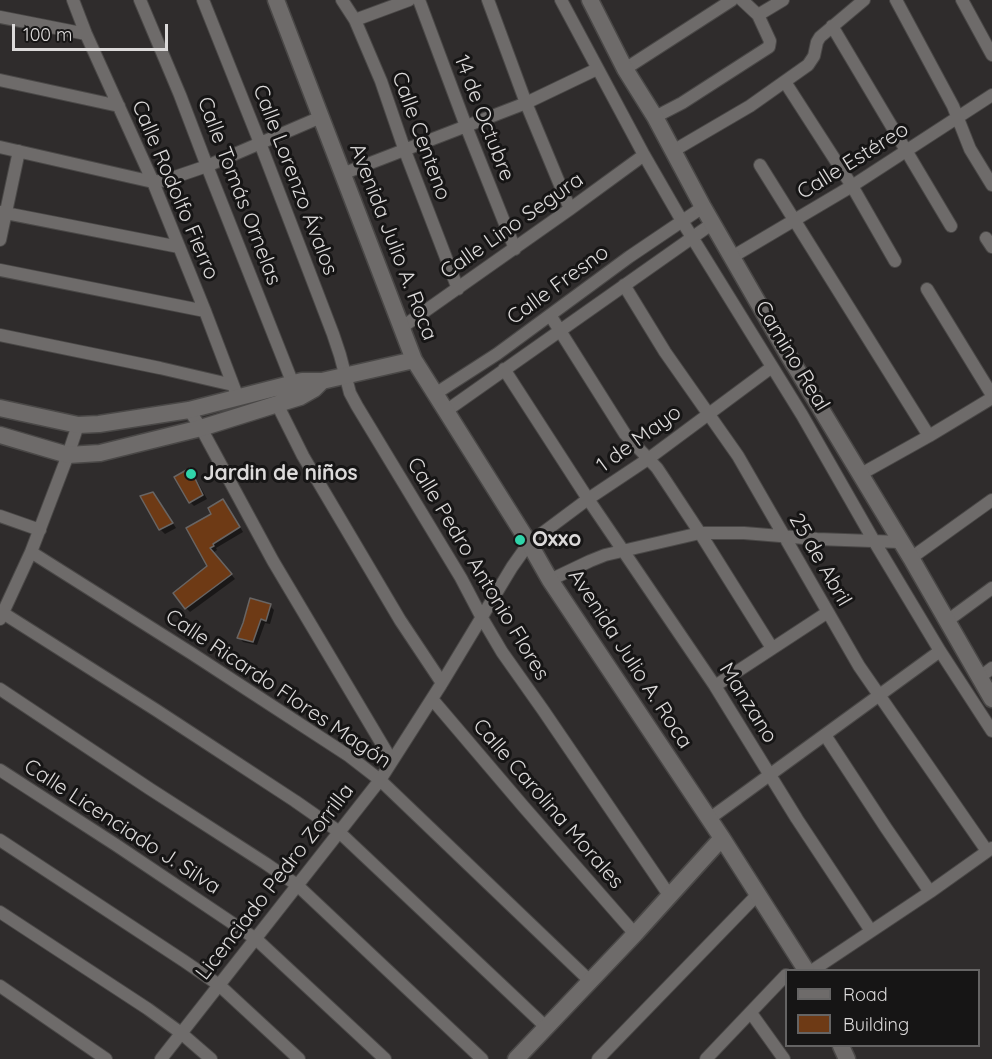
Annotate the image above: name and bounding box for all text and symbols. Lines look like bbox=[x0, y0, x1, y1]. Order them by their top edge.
scale bar bbox=[15, 12, 171, 50]
text: 100 m bbox=[23, 23, 72, 46]
street label: 14 de Octubre bbox=[448, 51, 520, 185]
street label: Calle Centeno bbox=[386, 68, 456, 204]
street label: Calle Lorenzo Ávalos bbox=[247, 81, 343, 279]
street label: Calle Tomás Ornelas bbox=[192, 93, 286, 289]
street label: Calle Rodolfo Fierro bbox=[126, 97, 224, 283]
street label: Calle Estéreo bbox=[793, 117, 913, 205]
street label: Avenida Julio A. Roca bbox=[344, 140, 442, 344]
street label: Calle Lino Segura bbox=[436, 167, 588, 285]
street label: Calle Fresno bbox=[502, 240, 614, 330]
street label: Camino Real bbox=[749, 296, 835, 416]
street label: 1 de Mayo bbox=[592, 400, 686, 478]
street label: Calle Pedro Antonio Flores bbox=[401, 453, 555, 685]
place label: Jardin de niños bbox=[203, 461, 358, 487]
marker: Jardin de niños bbox=[184, 467, 198, 481]
street label: 25 de Abril bbox=[783, 509, 857, 611]
place label: Oxxo bbox=[532, 527, 581, 553]
marker: Oxxo bbox=[513, 533, 527, 547]
street label: Avenida Julio A. Roca bbox=[563, 565, 697, 753]
street label: Calle Ricardo Flores Magón bbox=[160, 604, 396, 774]
street label: Manzano bbox=[714, 658, 782, 748]
street label: Calle Carolina Morales bbox=[467, 714, 629, 894]
street label: Calle Licenciado J. Silva bbox=[19, 754, 225, 900]
street label: Licenciado Pedro Zorrilla bbox=[191, 779, 359, 985]
legend bbox=[785, 969, 980, 1047]
text: Road bbox=[843, 983, 888, 1006]
text: Building bbox=[843, 1013, 909, 1036]

